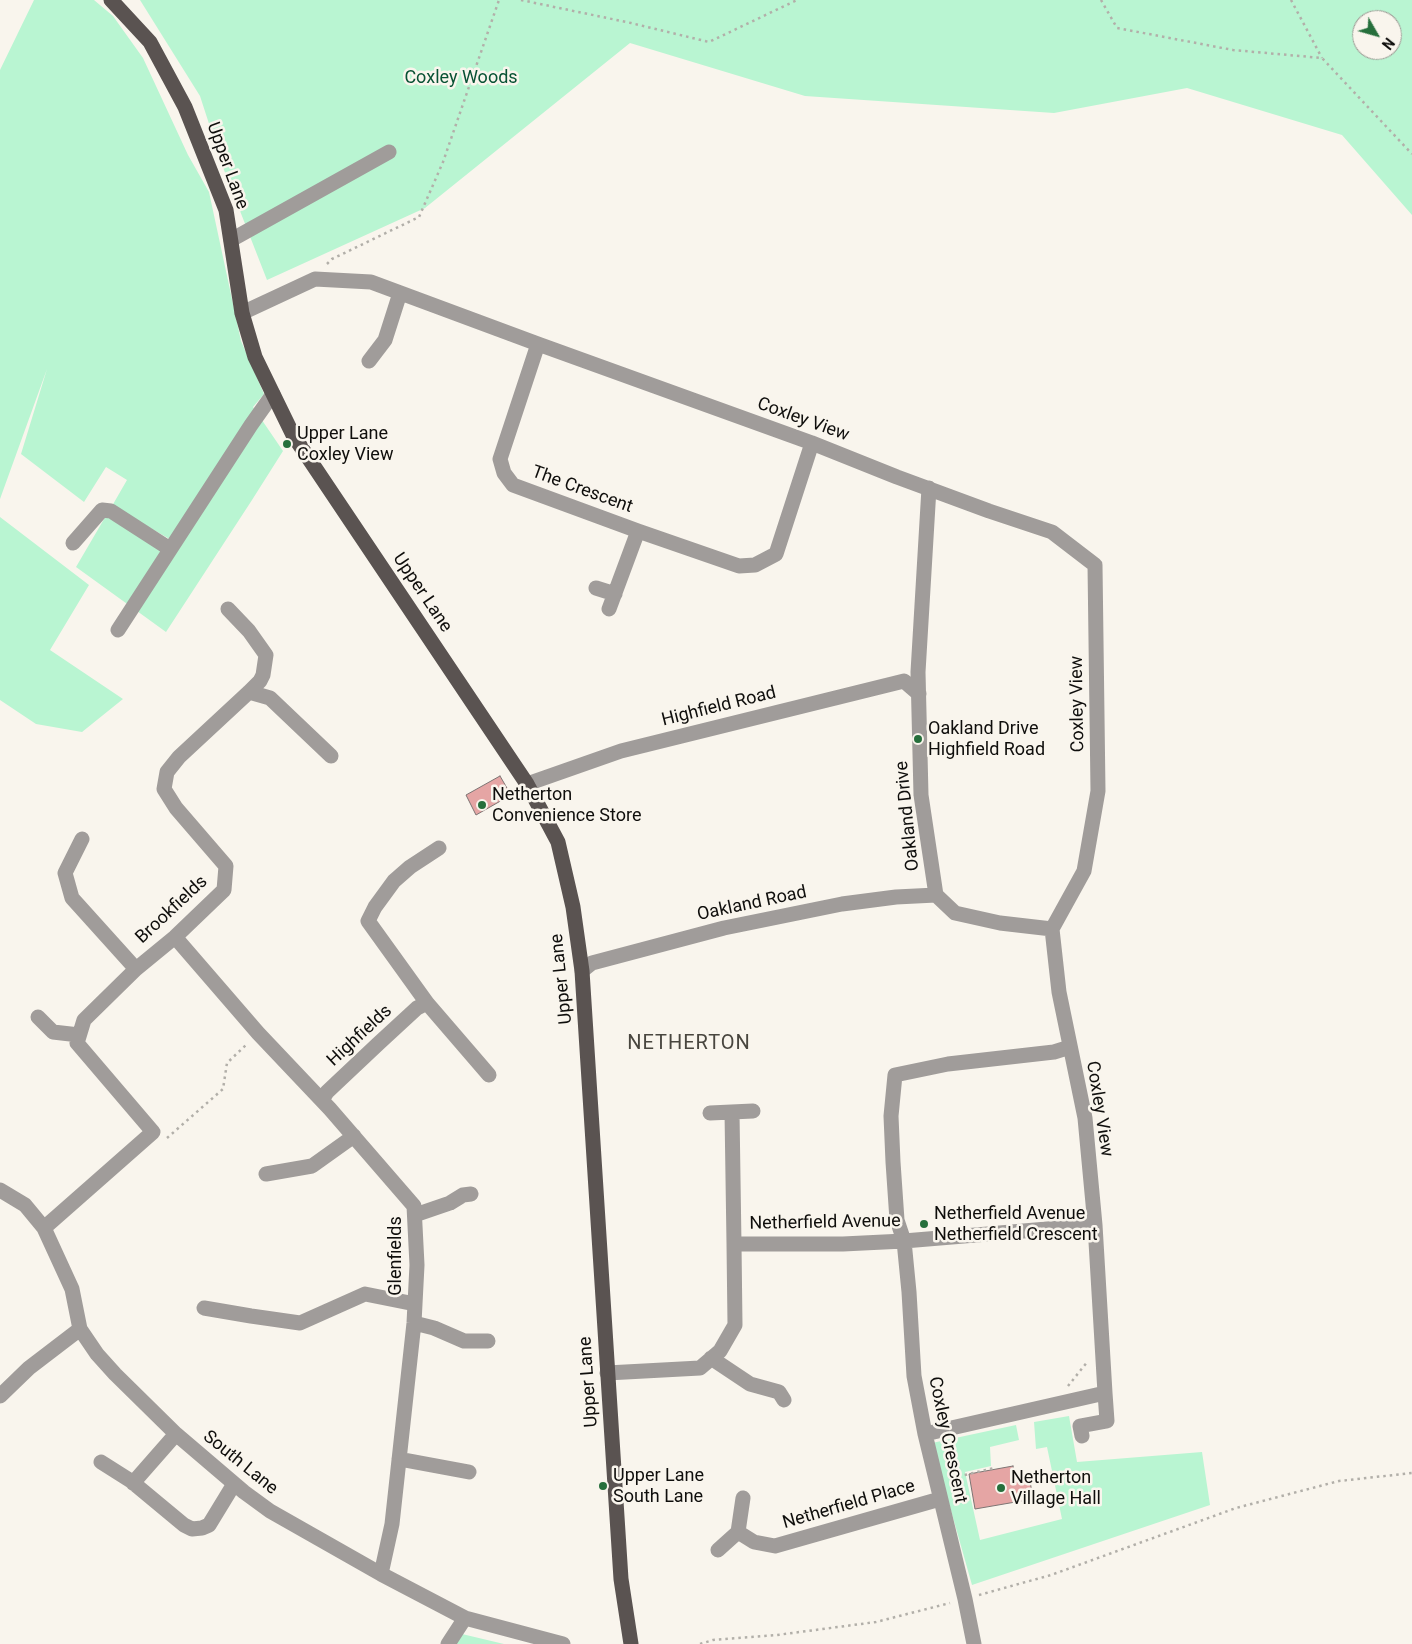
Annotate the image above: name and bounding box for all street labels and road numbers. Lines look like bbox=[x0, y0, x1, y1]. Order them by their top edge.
street label: Upper Lane bbox=[201, 120, 253, 212]
street label: Coxley View bbox=[754, 393, 852, 447]
street label: The Crescent bbox=[529, 462, 635, 518]
street label: Upper Lane bbox=[388, 549, 456, 637]
street label: Coxley View bbox=[1066, 656, 1090, 752]
street label: Highfield Road bbox=[660, 682, 778, 732]
street label: Oakland Drive bbox=[891, 760, 925, 872]
street label: Brookfields bbox=[132, 871, 212, 949]
street label: Oakland Road bbox=[695, 882, 809, 926]
street label: Upper Lane bbox=[547, 933, 577, 1025]
street label: Highfields bbox=[323, 1001, 397, 1071]
street label: Coxley View bbox=[1081, 1060, 1117, 1158]
street label: Netherfield Avenue bbox=[749, 1211, 901, 1235]
street label: Glenfields bbox=[385, 1216, 407, 1296]
street label: Upper Lane bbox=[575, 1336, 603, 1428]
street label: Coxley Crescent bbox=[923, 1375, 971, 1505]
street label: South Lane bbox=[198, 1426, 282, 1500]
street label: Netherfield Place bbox=[780, 1476, 918, 1534]

